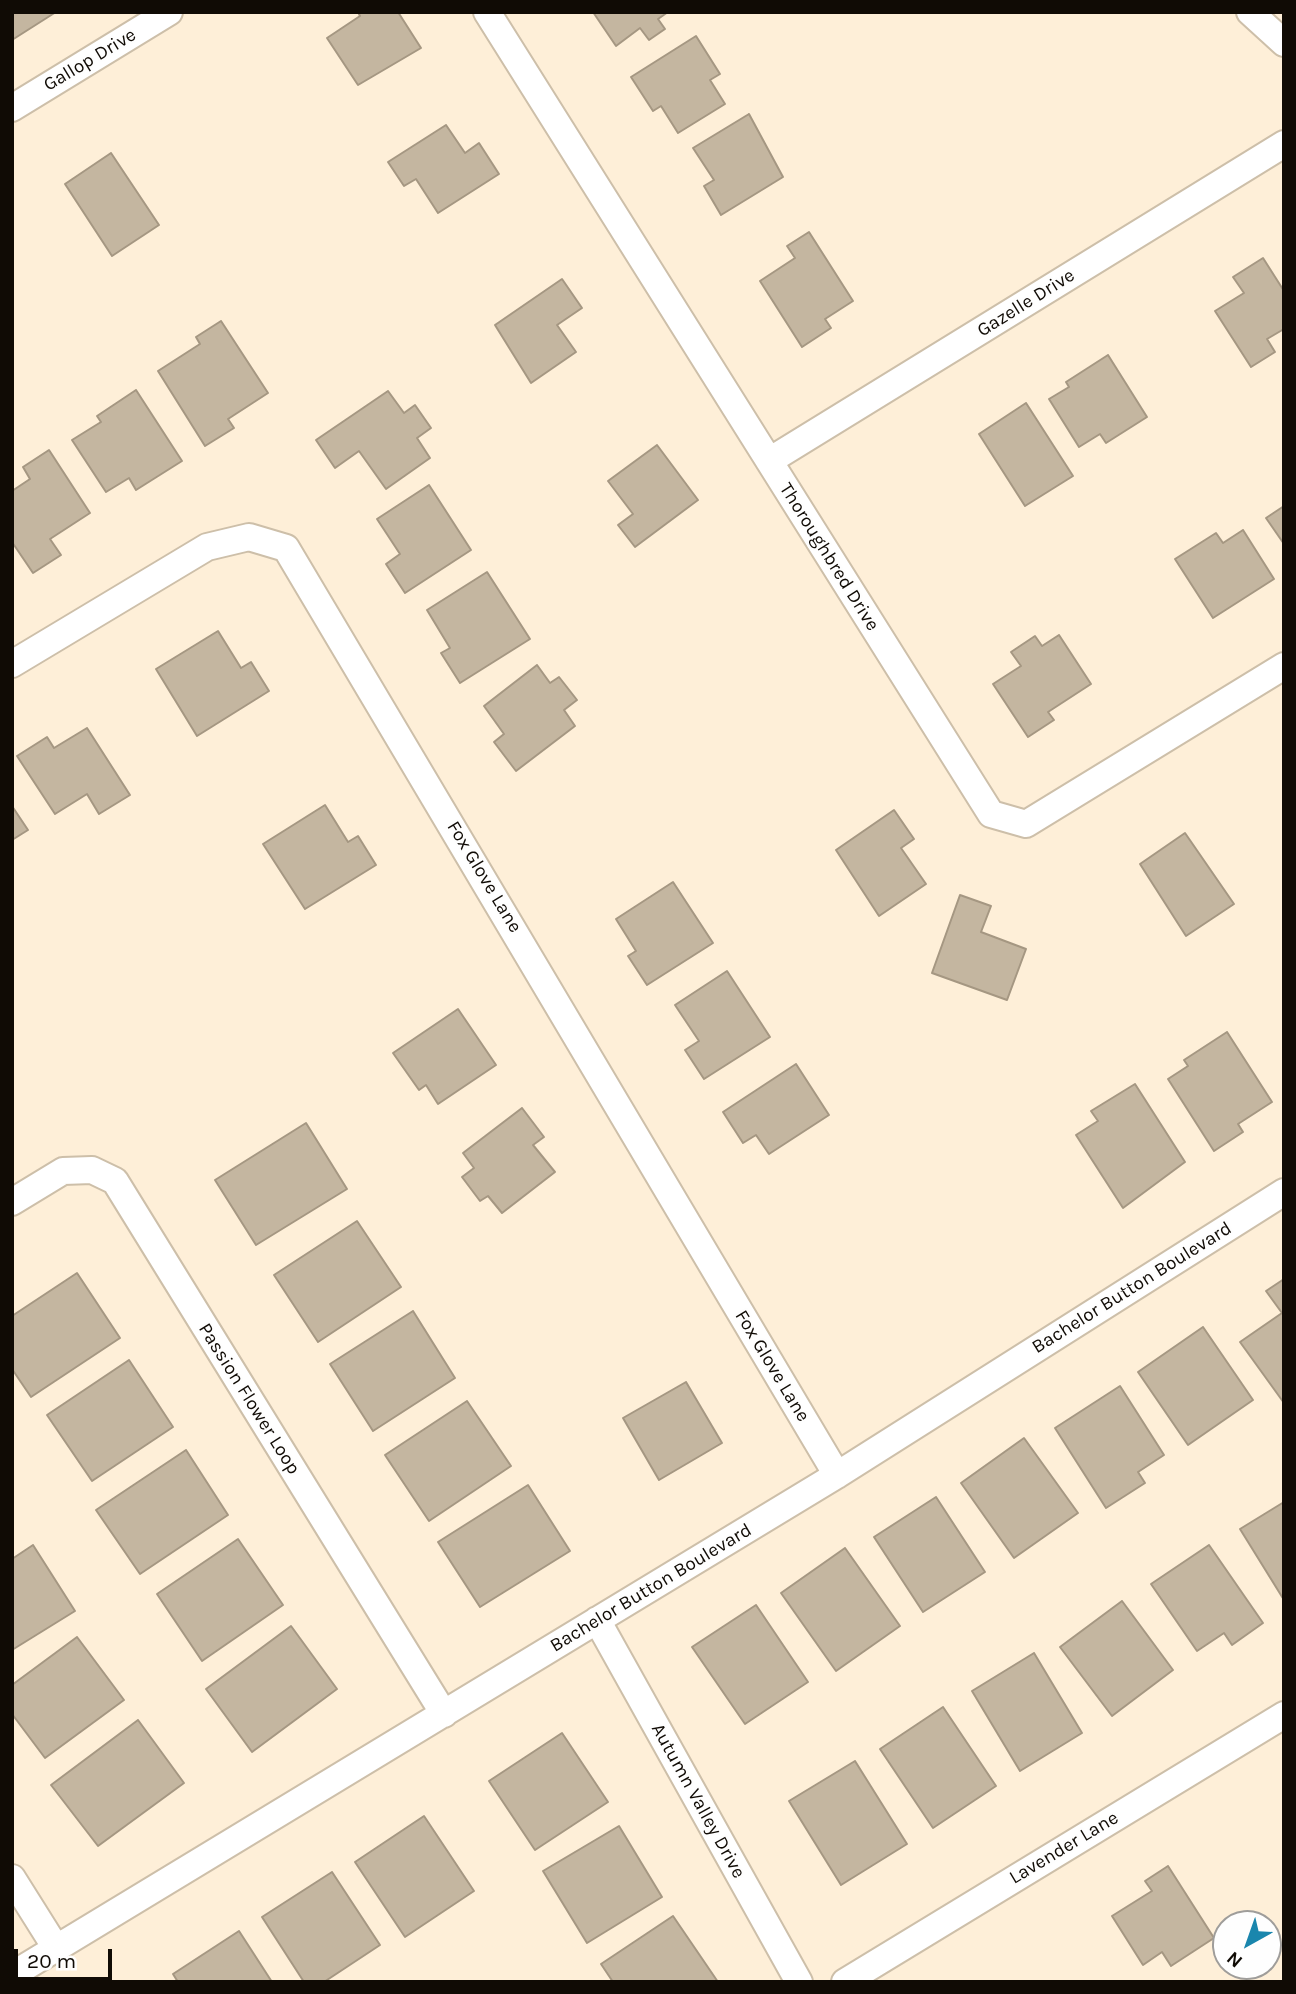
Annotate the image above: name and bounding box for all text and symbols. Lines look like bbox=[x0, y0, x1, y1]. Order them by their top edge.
street label: Gallop Drive bbox=[40, 24, 140, 96]
street label: Gazelle Drive bbox=[973, 264, 1079, 342]
street label: Thoroughbred Drive bbox=[774, 479, 884, 635]
street label: Fox Glove Lane bbox=[442, 817, 526, 937]
street label: Bachelor Button Boulevard bbox=[1028, 1217, 1236, 1359]
street label: Fox Glove Lane bbox=[730, 1306, 814, 1426]
street label: Passion Flower Loop bbox=[193, 1319, 305, 1479]
street label: Bachelor Button Boulevard bbox=[546, 1519, 756, 1657]
street label: Autumn Valley Drive bbox=[646, 1720, 750, 1882]
street label: Lavender Lane bbox=[1005, 1807, 1123, 1889]
north arrow bbox=[1212, 1910, 1282, 1980]
scale bar bbox=[18, 1934, 116, 1978]
text: N bbox=[1222, 1947, 1247, 1972]
text: 20 m bbox=[27, 1949, 76, 1973]

